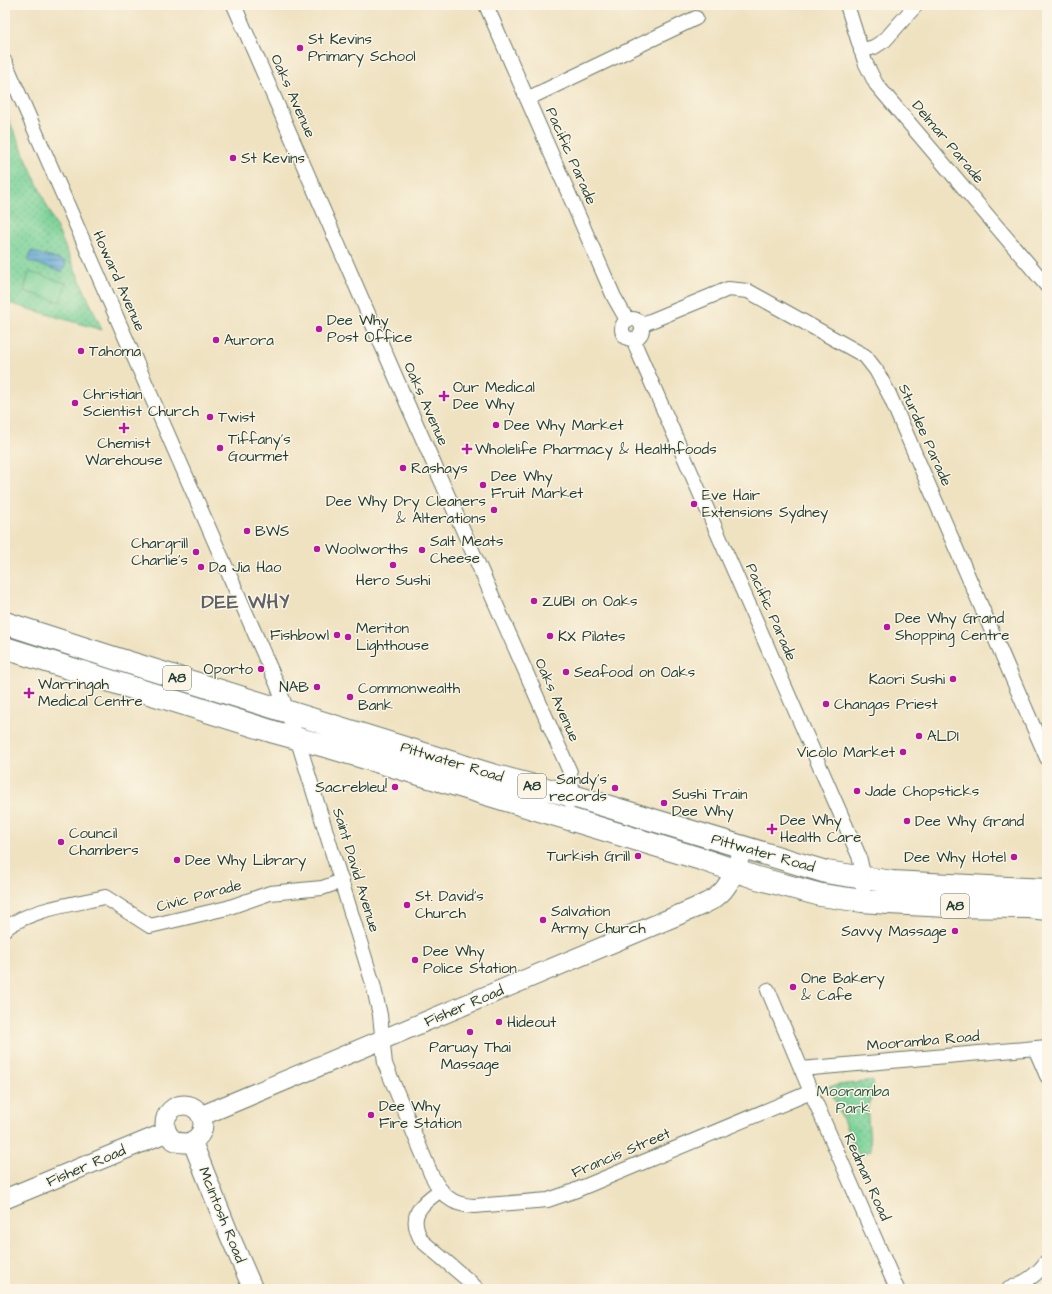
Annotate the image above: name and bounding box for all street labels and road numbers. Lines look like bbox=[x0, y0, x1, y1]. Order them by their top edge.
street label: Oaks Avenue bbox=[265, 51, 321, 141]
street label: Delmar Parade bbox=[907, 96, 989, 188]
street label: Pacific Parade bbox=[540, 104, 602, 208]
street label: Howard Avenue bbox=[87, 227, 151, 335]
street label: Oaks Avenue bbox=[398, 359, 454, 449]
street label: Sturdee Parade bbox=[893, 380, 957, 490]
street label: Pacific Parade bbox=[740, 560, 802, 664]
street label: Oaks Avenue bbox=[529, 655, 585, 745]
road number: A8 bbox=[163, 666, 191, 690]
street label: Pittwater Road bbox=[398, 736, 506, 788]
road number: A8 bbox=[518, 774, 546, 798]
street label: Saint David Avenue bbox=[327, 805, 385, 935]
street label: Pittwater Road bbox=[709, 828, 817, 878]
street label: Civic Parade bbox=[154, 875, 244, 917]
road number: A8 bbox=[941, 894, 969, 918]
street label: Fisher Road bbox=[421, 980, 507, 1032]
street label: Mooramba Road bbox=[866, 1026, 981, 1056]
street label: Francis Street bbox=[568, 1123, 674, 1183]
street label: Redman Road bbox=[838, 1130, 896, 1224]
street label: Fisher Road bbox=[43, 1140, 129, 1192]
street label: McIntosh Road bbox=[193, 1164, 251, 1266]

